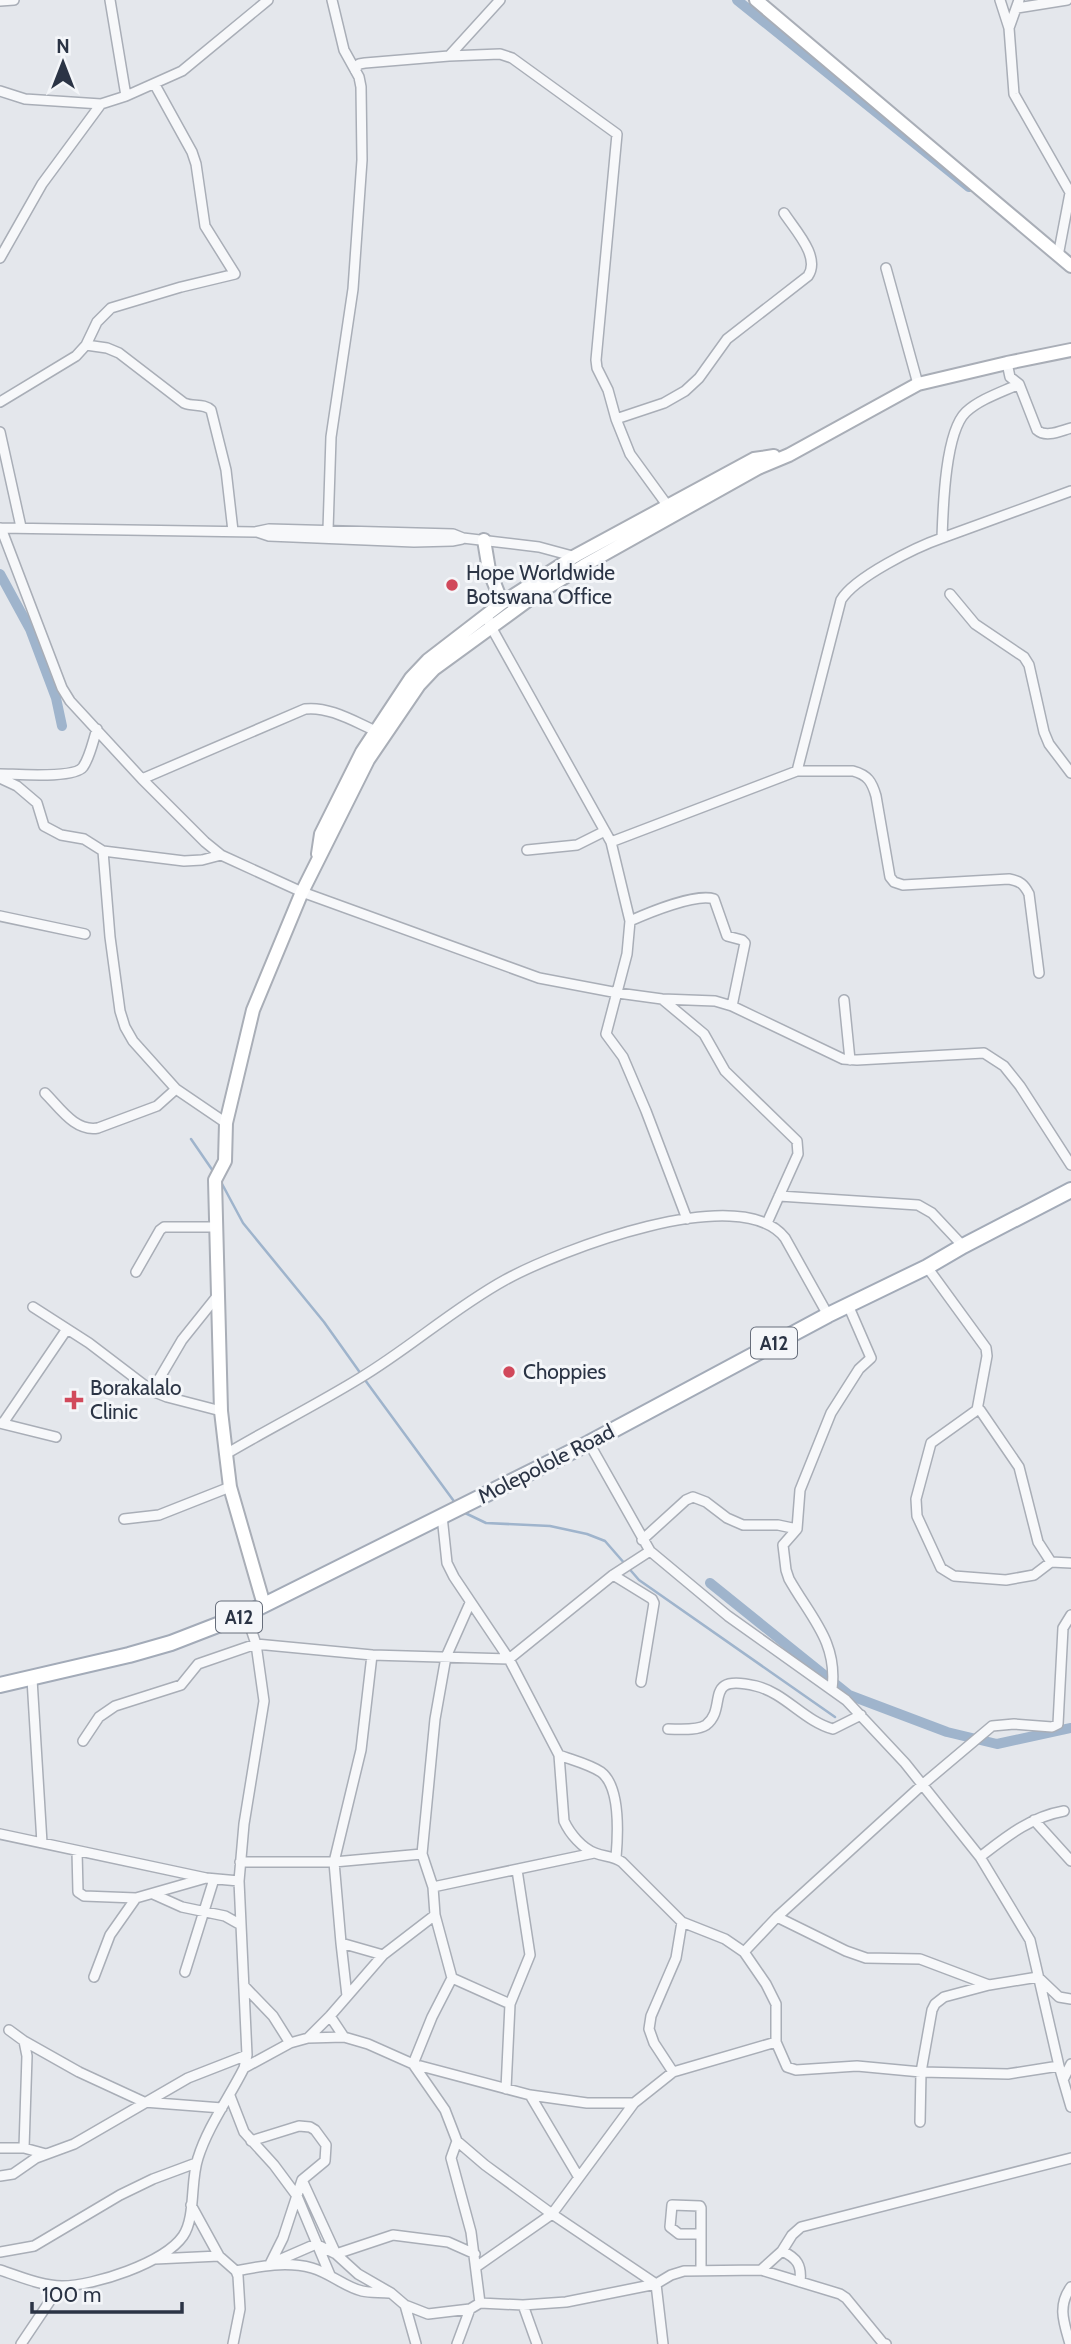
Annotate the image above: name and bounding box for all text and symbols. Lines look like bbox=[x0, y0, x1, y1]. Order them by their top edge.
north arrow bbox=[28, 28, 98, 98]
text: N bbox=[56, 35, 70, 58]
place label: Hope Worldwide Botswana Office bbox=[466, 560, 615, 609]
marker: Hope Worldwide Botswana Office bbox=[444, 577, 460, 593]
road number: A12 bbox=[751, 1328, 797, 1358]
place label: Choppies bbox=[523, 1359, 606, 1384]
marker: Choppies bbox=[501, 1364, 517, 1380]
place label: Borakalalo Clinic bbox=[90, 1375, 181, 1424]
marker: Borakalalo Clinic bbox=[64, 1390, 84, 1410]
street label: Molepolole Road bbox=[474, 1418, 618, 1509]
road number: A12 bbox=[216, 1602, 262, 1632]
scale bar bbox=[32, 2270, 182, 2314]
text: 100 m bbox=[42, 2282, 101, 2307]

